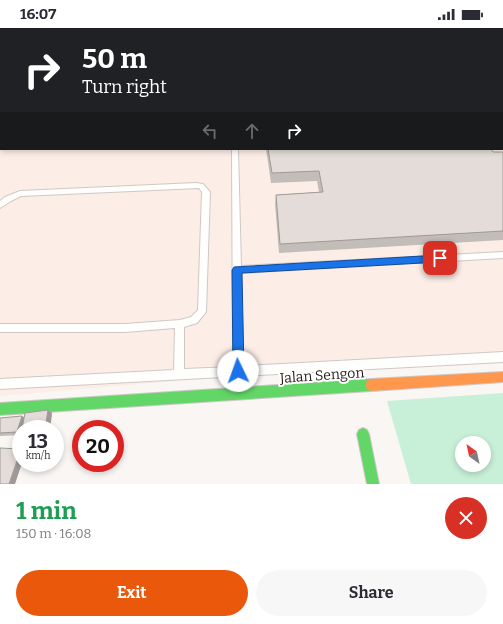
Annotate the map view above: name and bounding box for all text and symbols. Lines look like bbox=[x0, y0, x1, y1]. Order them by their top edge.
text: 16:07 bbox=[20, 5, 56, 23]
text: 50 m bbox=[82, 42, 147, 75]
icon: right bbox=[16, 44, 68, 96]
text: Turn right bbox=[82, 76, 167, 98]
icon: left bbox=[199, 120, 221, 142]
icon: ahead bbox=[241, 120, 263, 142]
icon: right bbox=[283, 120, 305, 142]
pin bbox=[423, 241, 457, 275]
icon: arrive bbox=[429, 247, 451, 269]
position arrow bbox=[217, 350, 259, 392]
street label: Jalan Sengon bbox=[278, 364, 365, 387]
speed limit sign: 20 bbox=[72, 420, 124, 472]
text: 13 bbox=[28, 429, 48, 453]
north arrow bbox=[455, 436, 491, 472]
map controls bbox=[455, 436, 491, 472]
text: km/h bbox=[26, 450, 50, 462]
text: 1 min bbox=[16, 497, 77, 525]
button: close bbox=[445, 497, 487, 539]
text: 150 m · 16:08 bbox=[16, 526, 91, 541]
button: Exit bbox=[16, 570, 248, 616]
button: Share bbox=[256, 570, 487, 616]

